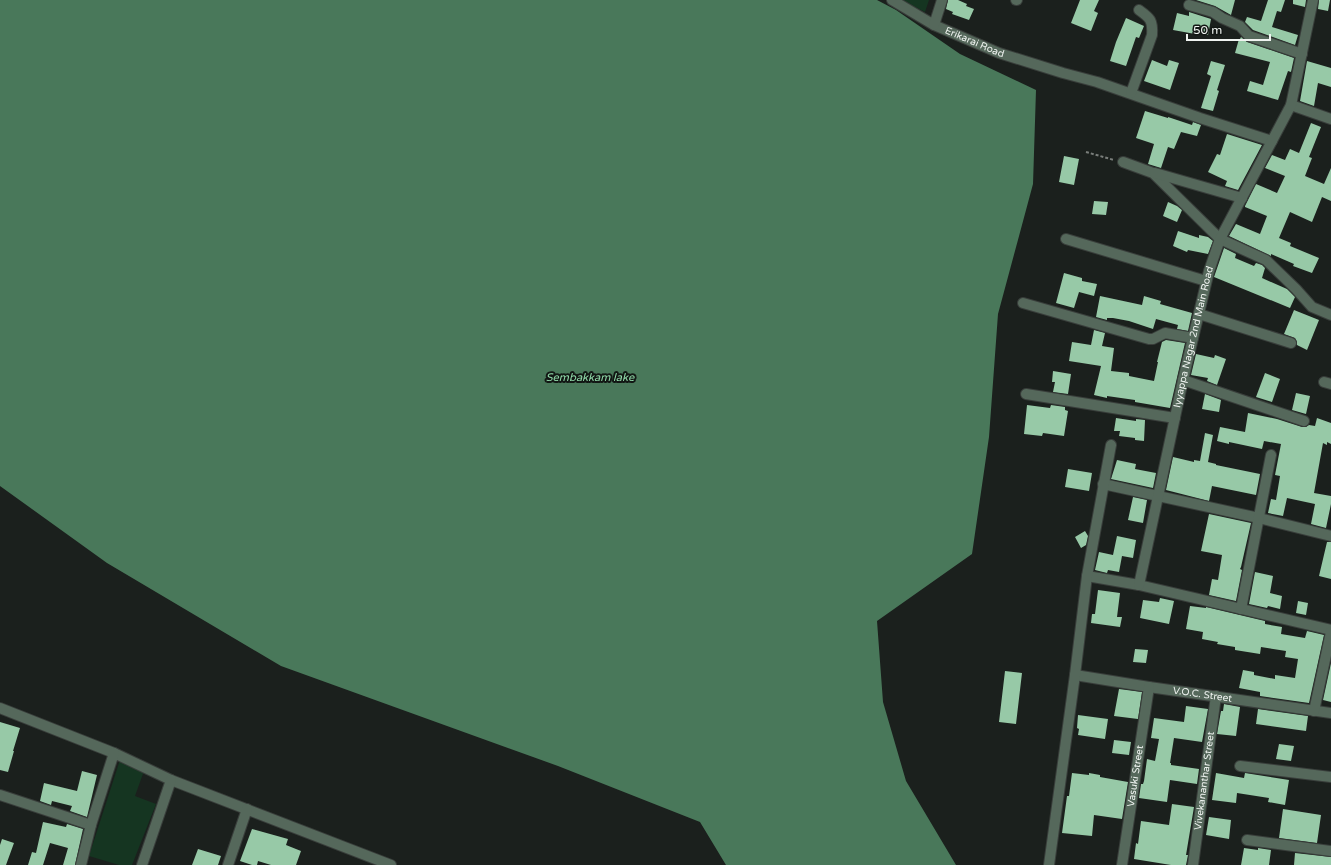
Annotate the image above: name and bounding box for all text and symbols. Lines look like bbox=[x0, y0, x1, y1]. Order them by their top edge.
scale bar bbox=[1187, 16, 1270, 42]
text: 50 m bbox=[1193, 23, 1222, 37]
street label: Erikarai Road bbox=[943, 24, 1006, 60]
street label: Iyyappa Nagar 2nd Main Road bbox=[1171, 265, 1216, 409]
water label: Sembakkam lake bbox=[546, 371, 635, 384]
street label: V.O.C. Street bbox=[1172, 684, 1233, 705]
street label: Vivekananthar Street bbox=[1192, 730, 1217, 831]
street label: Vasuki Street bbox=[1125, 744, 1146, 808]

